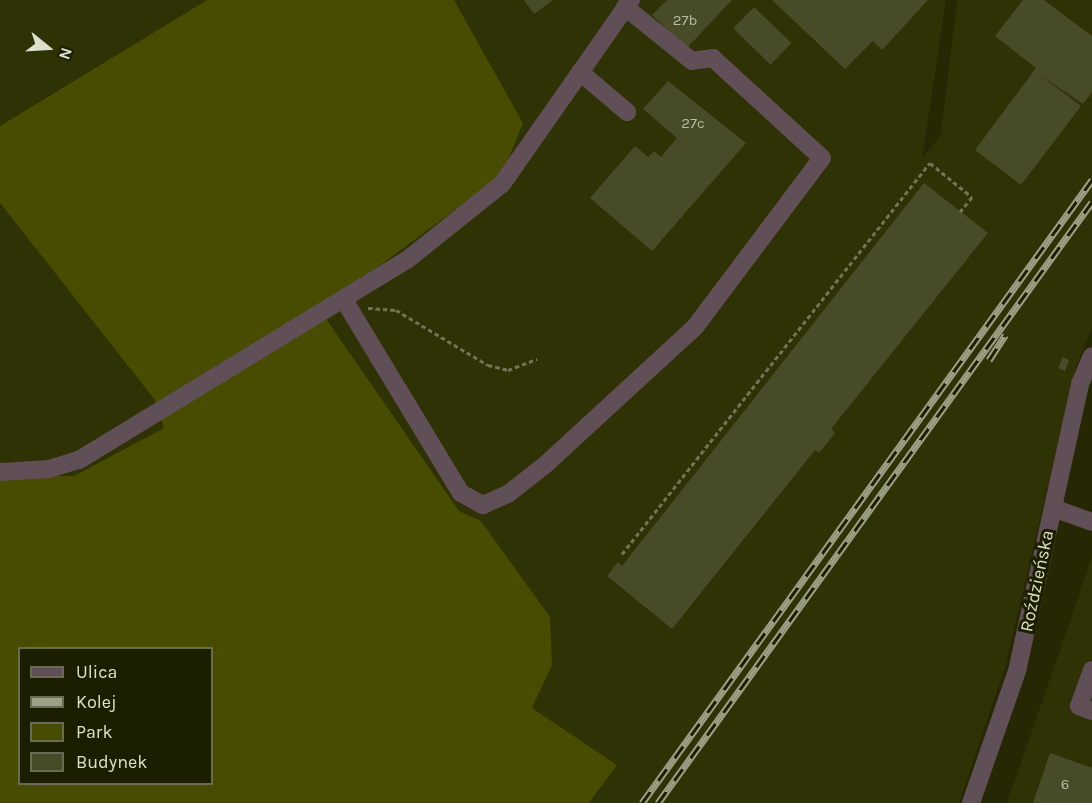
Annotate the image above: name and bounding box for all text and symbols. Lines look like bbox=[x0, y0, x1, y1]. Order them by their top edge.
house number: 27b bbox=[673, 12, 697, 30]
north arrow bbox=[18, 18, 78, 78]
text: N bbox=[55, 45, 76, 62]
house number: 27c bbox=[681, 115, 705, 133]
street label: Roździeńska bbox=[1016, 528, 1058, 634]
legend bbox=[18, 647, 213, 785]
text: Ulica bbox=[76, 661, 117, 683]
text: Kolej bbox=[76, 691, 117, 713]
text: Park bbox=[76, 721, 113, 743]
text: Budynek bbox=[76, 751, 147, 773]
house number: 6 bbox=[1061, 776, 1069, 794]

